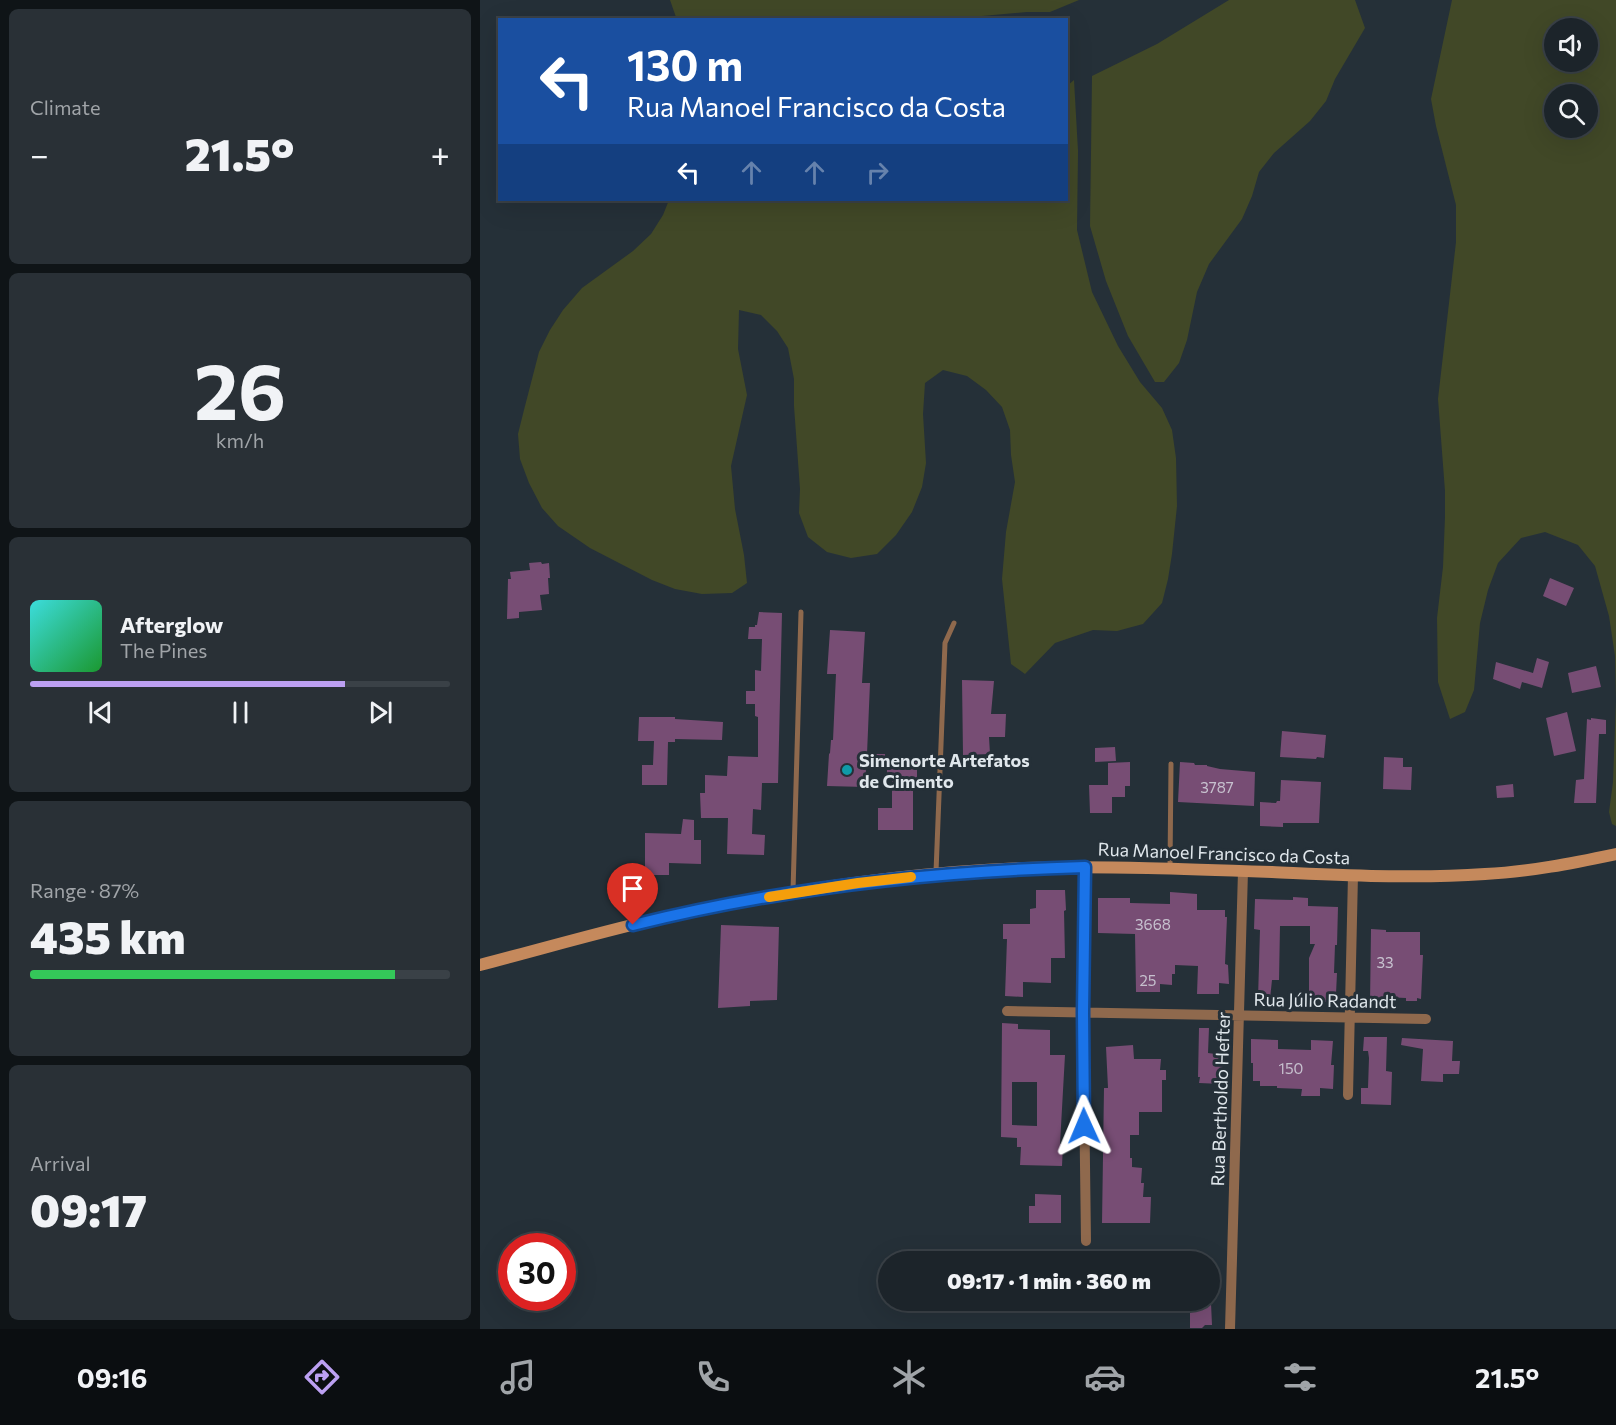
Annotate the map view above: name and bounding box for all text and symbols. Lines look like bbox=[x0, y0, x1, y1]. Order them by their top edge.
map controls bbox=[1544, 18, 1598, 138]
button: sound bbox=[1544, 18, 1598, 72]
text: 130 m bbox=[627, 38, 743, 90]
icon: left bbox=[528, 42, 606, 120]
button: search bbox=[1544, 84, 1598, 138]
text: Rua Manoel Francisco da Costa bbox=[627, 90, 1006, 123]
text: Climate bbox=[30, 95, 100, 119]
text: 21.5° bbox=[185, 125, 295, 180]
text: − bbox=[30, 133, 49, 174]
text: + bbox=[431, 133, 450, 174]
icon: left bbox=[672, 156, 705, 189]
icon: ahead bbox=[735, 156, 768, 189]
icon: ahead bbox=[798, 156, 831, 189]
icon: right bbox=[861, 156, 894, 189]
text: 26 bbox=[194, 341, 286, 436]
text: km/h bbox=[216, 428, 264, 452]
text: Afterglow bbox=[120, 611, 223, 638]
text: The Pines bbox=[120, 638, 207, 662]
icon: previous bbox=[84, 696, 117, 729]
icon: pause bbox=[224, 696, 257, 729]
icon: next bbox=[364, 696, 397, 729]
place label: Simenorte Artefatos de Cimento bbox=[859, 749, 1030, 792]
marker: Simenorte Artefatos de Cimento bbox=[840, 763, 854, 777]
house number: 3787 bbox=[1200, 778, 1234, 796]
street label: Rua Manoel Francisco da Costa bbox=[1097, 838, 1351, 868]
pin bbox=[607, 863, 658, 925]
icon: arrive bbox=[616, 872, 649, 905]
text: Range · 87% bbox=[30, 878, 139, 902]
text: 435 km bbox=[30, 908, 185, 963]
house number: 3668 bbox=[1135, 915, 1171, 933]
house number: 33 bbox=[1376, 953, 1394, 971]
house number: 25 bbox=[1140, 971, 1156, 989]
street label: Rua Júlio Radandt bbox=[1253, 988, 1397, 1012]
street label: Rua Bertholdo Hefter bbox=[1206, 1011, 1234, 1187]
house number: 150 bbox=[1279, 1059, 1303, 1077]
position arrow bbox=[1052, 1094, 1116, 1158]
text: Arrival bbox=[30, 1151, 91, 1175]
text: 09:17 bbox=[30, 1181, 147, 1236]
speed limit sign: 30 bbox=[498, 1233, 576, 1311]
text: 09:17 · 1 min · 360 m bbox=[947, 1267, 1151, 1294]
icon: directions bbox=[301, 1356, 343, 1398]
icon: music bbox=[497, 1356, 539, 1398]
icon: phone bbox=[692, 1356, 734, 1398]
icon: climate bbox=[888, 1356, 930, 1398]
icon: car bbox=[1084, 1356, 1126, 1398]
icon: filters bbox=[1279, 1356, 1321, 1398]
text: 09:16 bbox=[77, 1361, 147, 1394]
text: 21.5° bbox=[1475, 1361, 1539, 1394]

